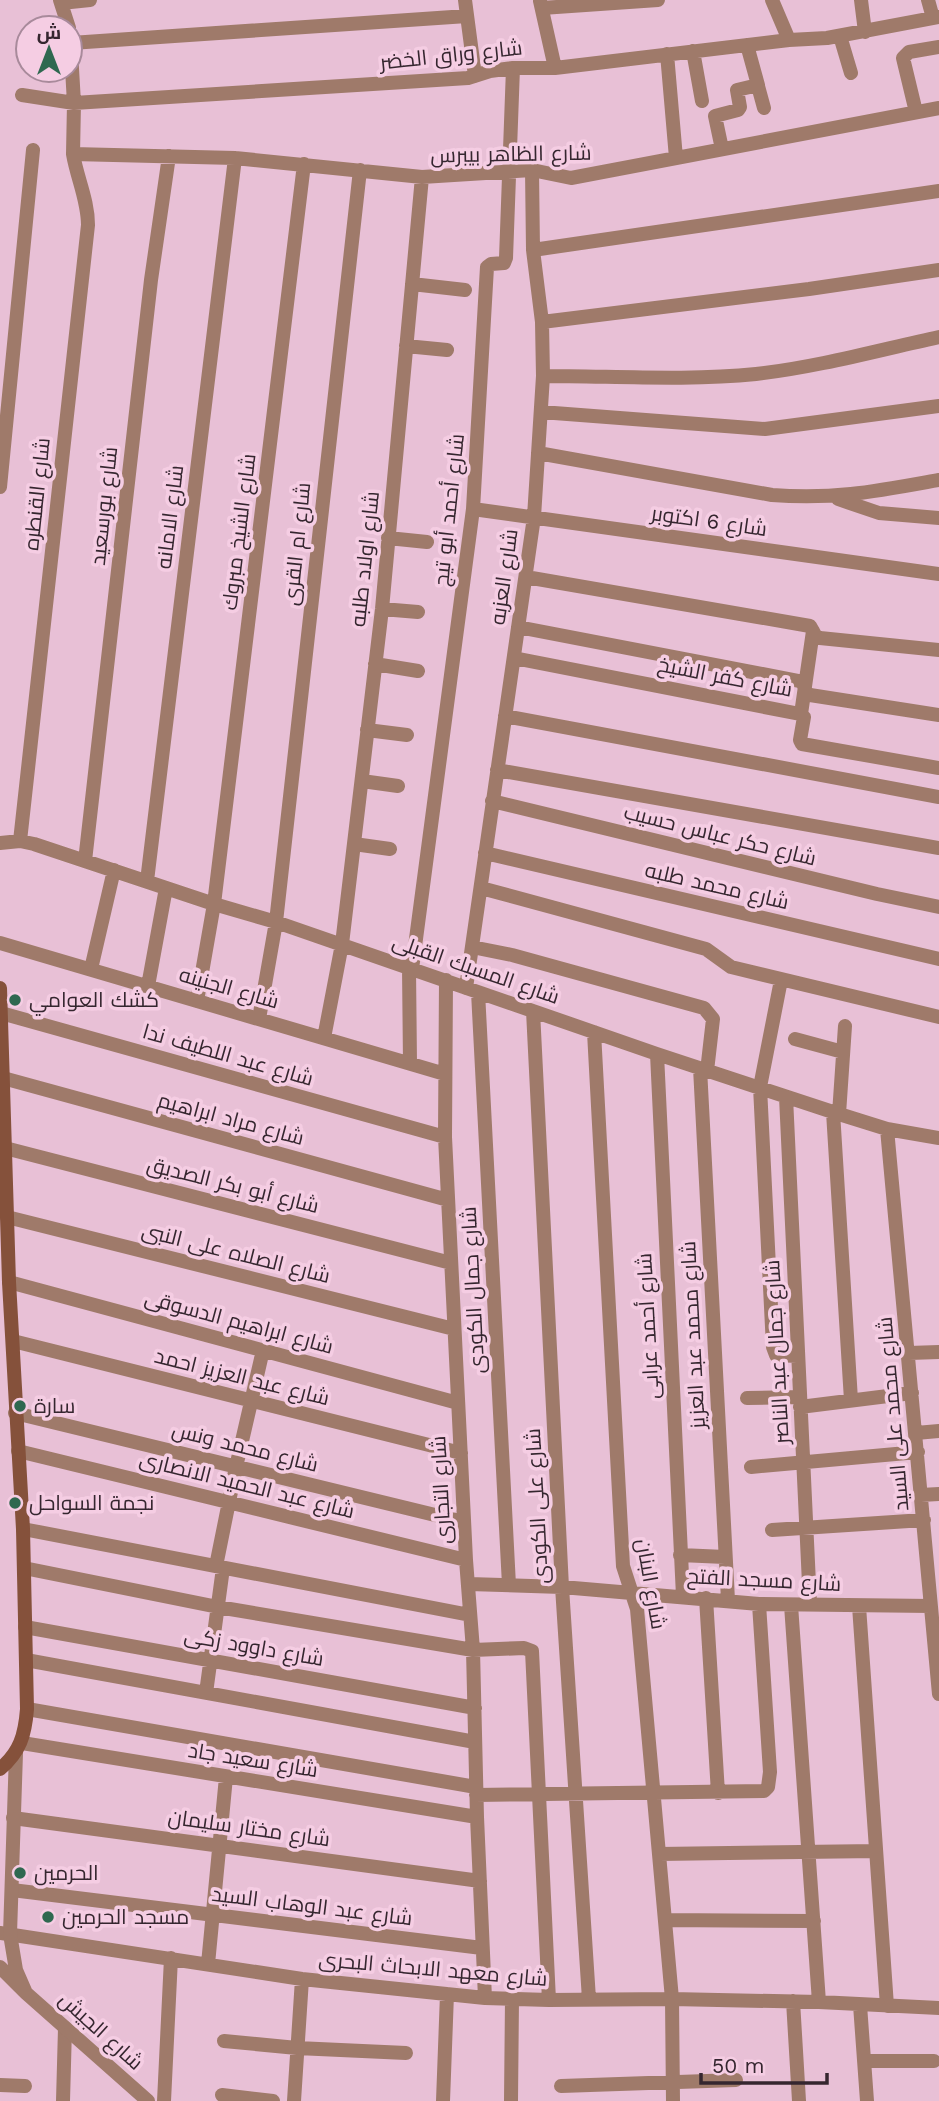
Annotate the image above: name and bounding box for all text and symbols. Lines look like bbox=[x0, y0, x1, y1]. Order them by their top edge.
north arrow bbox=[14, 14, 84, 84]
text: ش bbox=[37, 21, 61, 44]
street label: شارع وراق الخضر bbox=[377, 35, 524, 77]
street label: شارع الظاهر بيبرس bbox=[430, 140, 592, 169]
street label: شارع أحمد أبو تيج bbox=[428, 432, 471, 588]
street label: شارع القنطره bbox=[18, 436, 57, 552]
street label: شارع بورسعيد bbox=[85, 445, 124, 567]
street label: شارع الشيخ مبروك bbox=[216, 452, 263, 612]
street label: شارع الامانه bbox=[151, 464, 190, 571]
street label: شارع ام القرى bbox=[278, 481, 317, 607]
street label: شارع اولاد طلبه bbox=[345, 490, 386, 628]
street label: شارع 6 اكتوبر bbox=[648, 500, 769, 543]
street label: شارع العزبه bbox=[484, 527, 525, 627]
street label: شارع كفر الشيخ bbox=[655, 651, 795, 704]
street label: شارع حكر عباس حسيب bbox=[621, 799, 819, 872]
street label: شارع محمد طلبه bbox=[642, 857, 792, 916]
street label: شارع المسبك القبلى bbox=[389, 928, 563, 1011]
street label: شارع الجنينه bbox=[176, 961, 282, 1016]
place label: كشك العوامي bbox=[29, 987, 159, 1016]
marker: كشك العوامي bbox=[7, 992, 23, 1008]
street label: شارع عبد اللطيف ندا bbox=[139, 1018, 316, 1093]
street label: شارع مراد ابراهيم bbox=[155, 1087, 307, 1152]
street label: شارع أبو بكر الصديق bbox=[144, 1151, 322, 1220]
street label: شارع جمال الكودى bbox=[456, 1206, 491, 1374]
street label: شارع الصلاه على النبى bbox=[139, 1217, 333, 1290]
street label: شارع محمد عبد العزيز bbox=[675, 1240, 712, 1431]
street label: شارع أحمد عرابى bbox=[631, 1252, 666, 1400]
street label: شارع جمال عبد الناصر bbox=[759, 1259, 796, 1446]
street label: شارع ابراهيم الدسوقى bbox=[142, 1284, 336, 1361]
street label: شارع محمد على السيد bbox=[872, 1316, 915, 1512]
street label: شارع عبد العزيز احمد bbox=[152, 1343, 332, 1412]
place label: سارة bbox=[34, 1393, 75, 1418]
marker: سارة bbox=[12, 1398, 28, 1414]
street label: شارع محمد ونس bbox=[169, 1416, 321, 1479]
street label: شارع على الكودى bbox=[520, 1427, 555, 1585]
street label: شارع التجارى bbox=[425, 1435, 458, 1545]
street label: شارع عبد الحميد الانصارى bbox=[136, 1446, 357, 1525]
place label: نجمة السواحل bbox=[29, 1490, 154, 1516]
marker: نجمة السواحل bbox=[7, 1495, 23, 1511]
street label: شارع البنان bbox=[629, 1537, 672, 1632]
street label: شارع مسجد الفتح bbox=[686, 1563, 842, 1598]
street label: شارع داوود زكى bbox=[182, 1622, 326, 1673]
street label: شارع سعيد جاد bbox=[186, 1737, 320, 1784]
street label: شارع مختار سليمان bbox=[166, 1804, 332, 1853]
place label: الحرمين bbox=[34, 1860, 99, 1886]
marker: الحرمين bbox=[12, 1865, 28, 1881]
street label: شارع عبد الوهاب السيد bbox=[210, 1881, 414, 1932]
place label: مسجد الحرمين bbox=[62, 1904, 189, 1930]
marker: مسجد الحرمين bbox=[40, 1909, 56, 1925]
street label: شارع معهد الابحاث البحرى bbox=[317, 1946, 549, 1993]
street label: شارع الجيش bbox=[53, 1986, 148, 2076]
scale bar bbox=[701, 2042, 827, 2086]
text: 50 m bbox=[712, 2053, 764, 2078]

